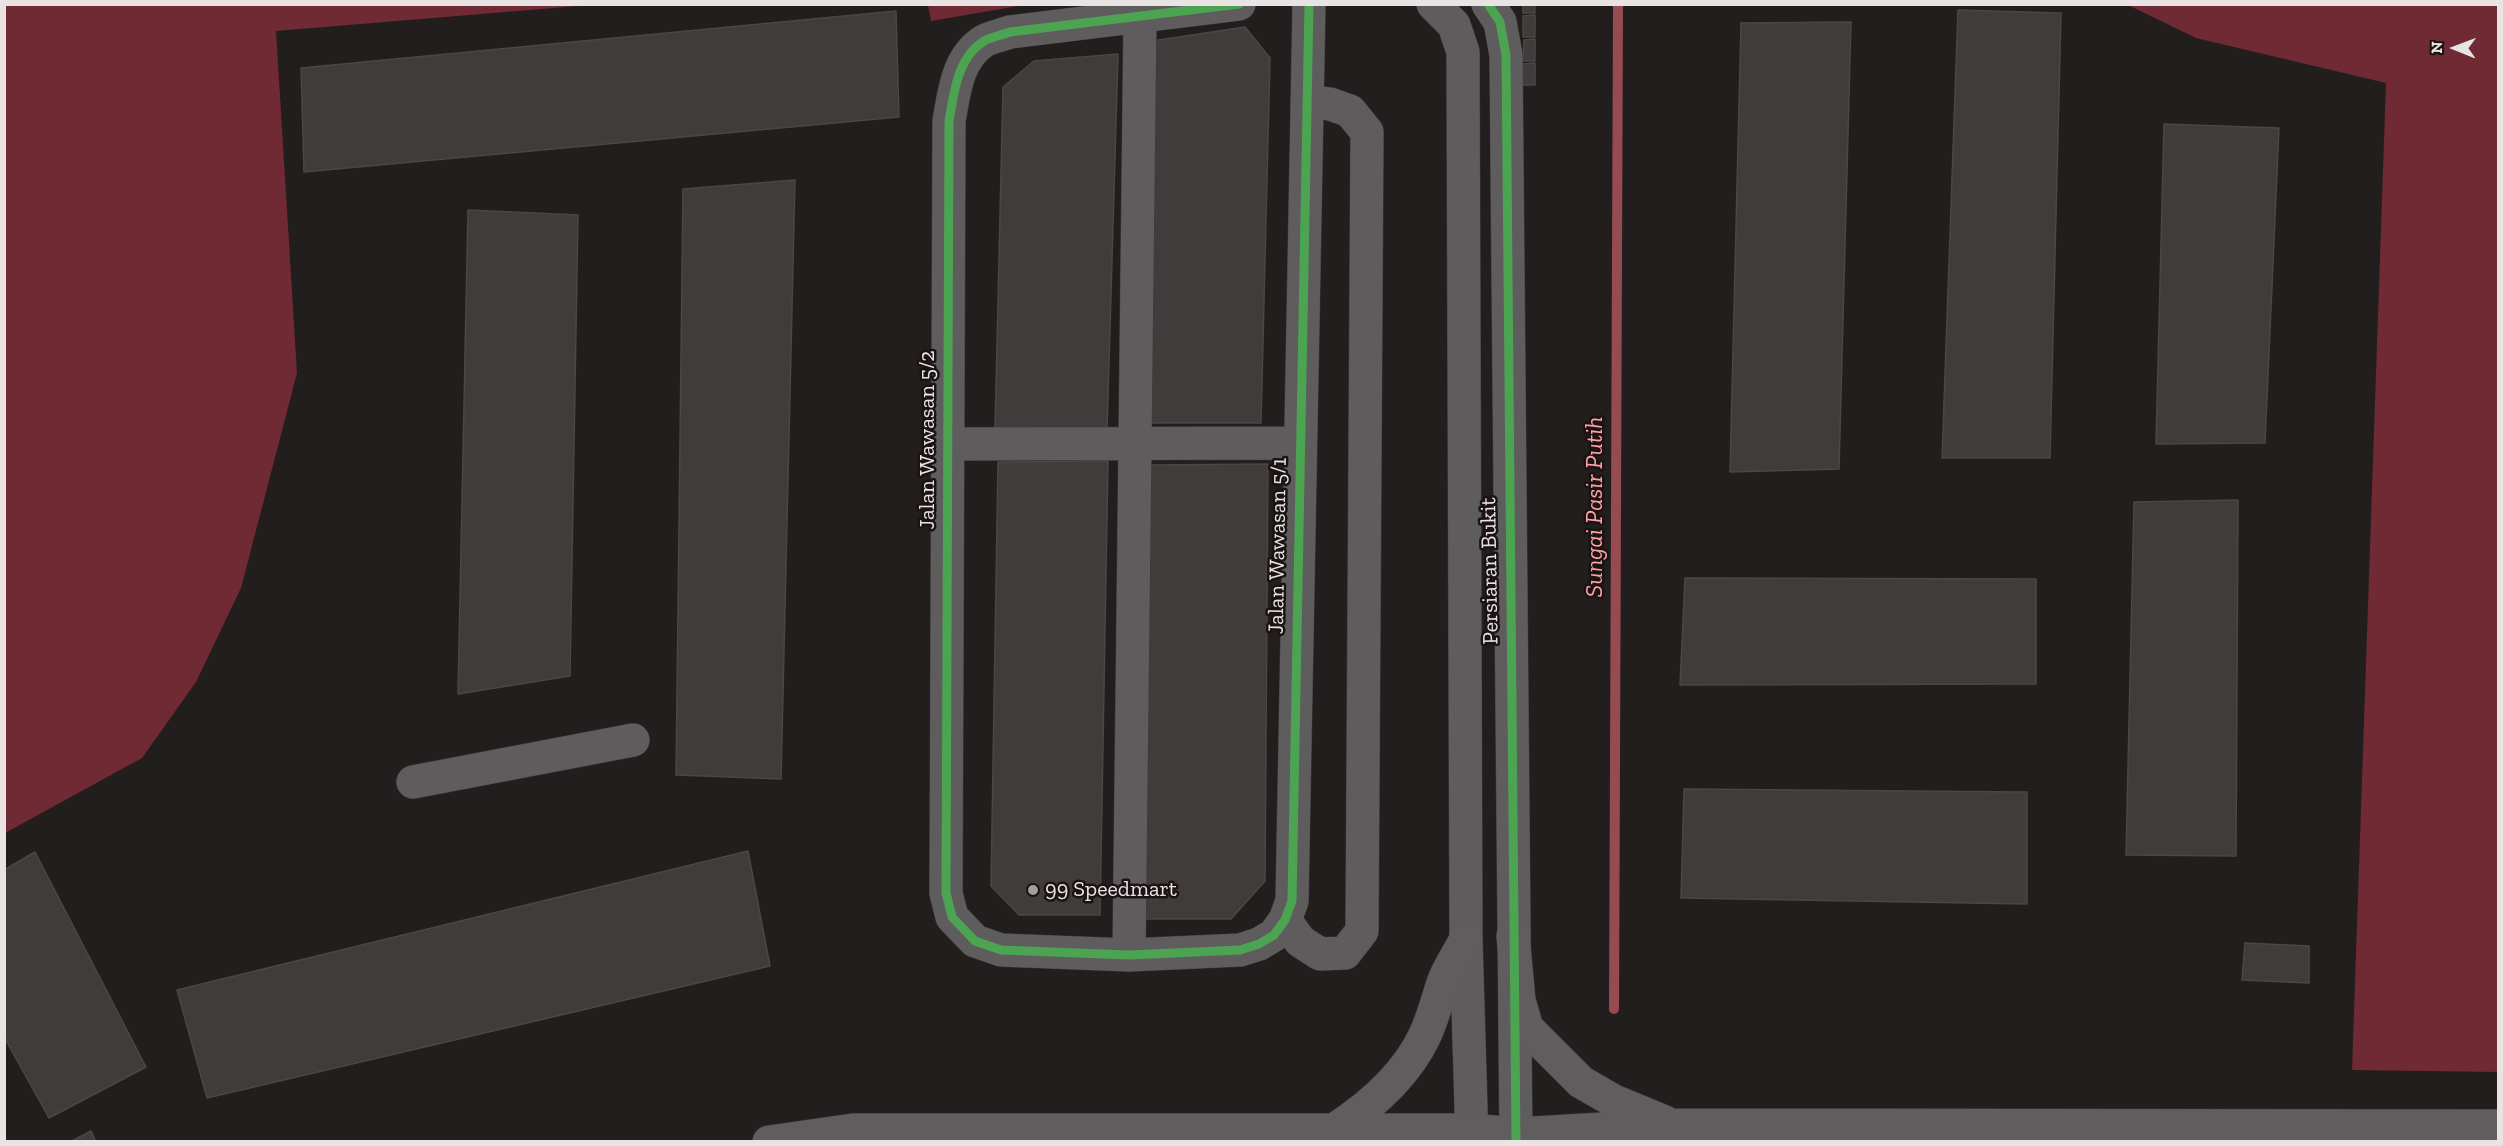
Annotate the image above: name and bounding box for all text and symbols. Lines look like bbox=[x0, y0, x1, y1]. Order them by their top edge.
north arrow bbox=[2425, 18, 2485, 78]
text: N bbox=[2427, 41, 2446, 54]
street label: Jalan Wawasan 5/2 bbox=[915, 350, 941, 530]
water label: Sungai Pasir Putih bbox=[1581, 417, 1609, 597]
street label: Jalan Wawasan 5/1 bbox=[1263, 458, 1293, 634]
street label: Persiaran Bukit bbox=[1476, 497, 1504, 645]
place label: 99 Speedmart bbox=[1045, 877, 1177, 903]
marker: 99 Speedmart bbox=[1026, 883, 1040, 897]

